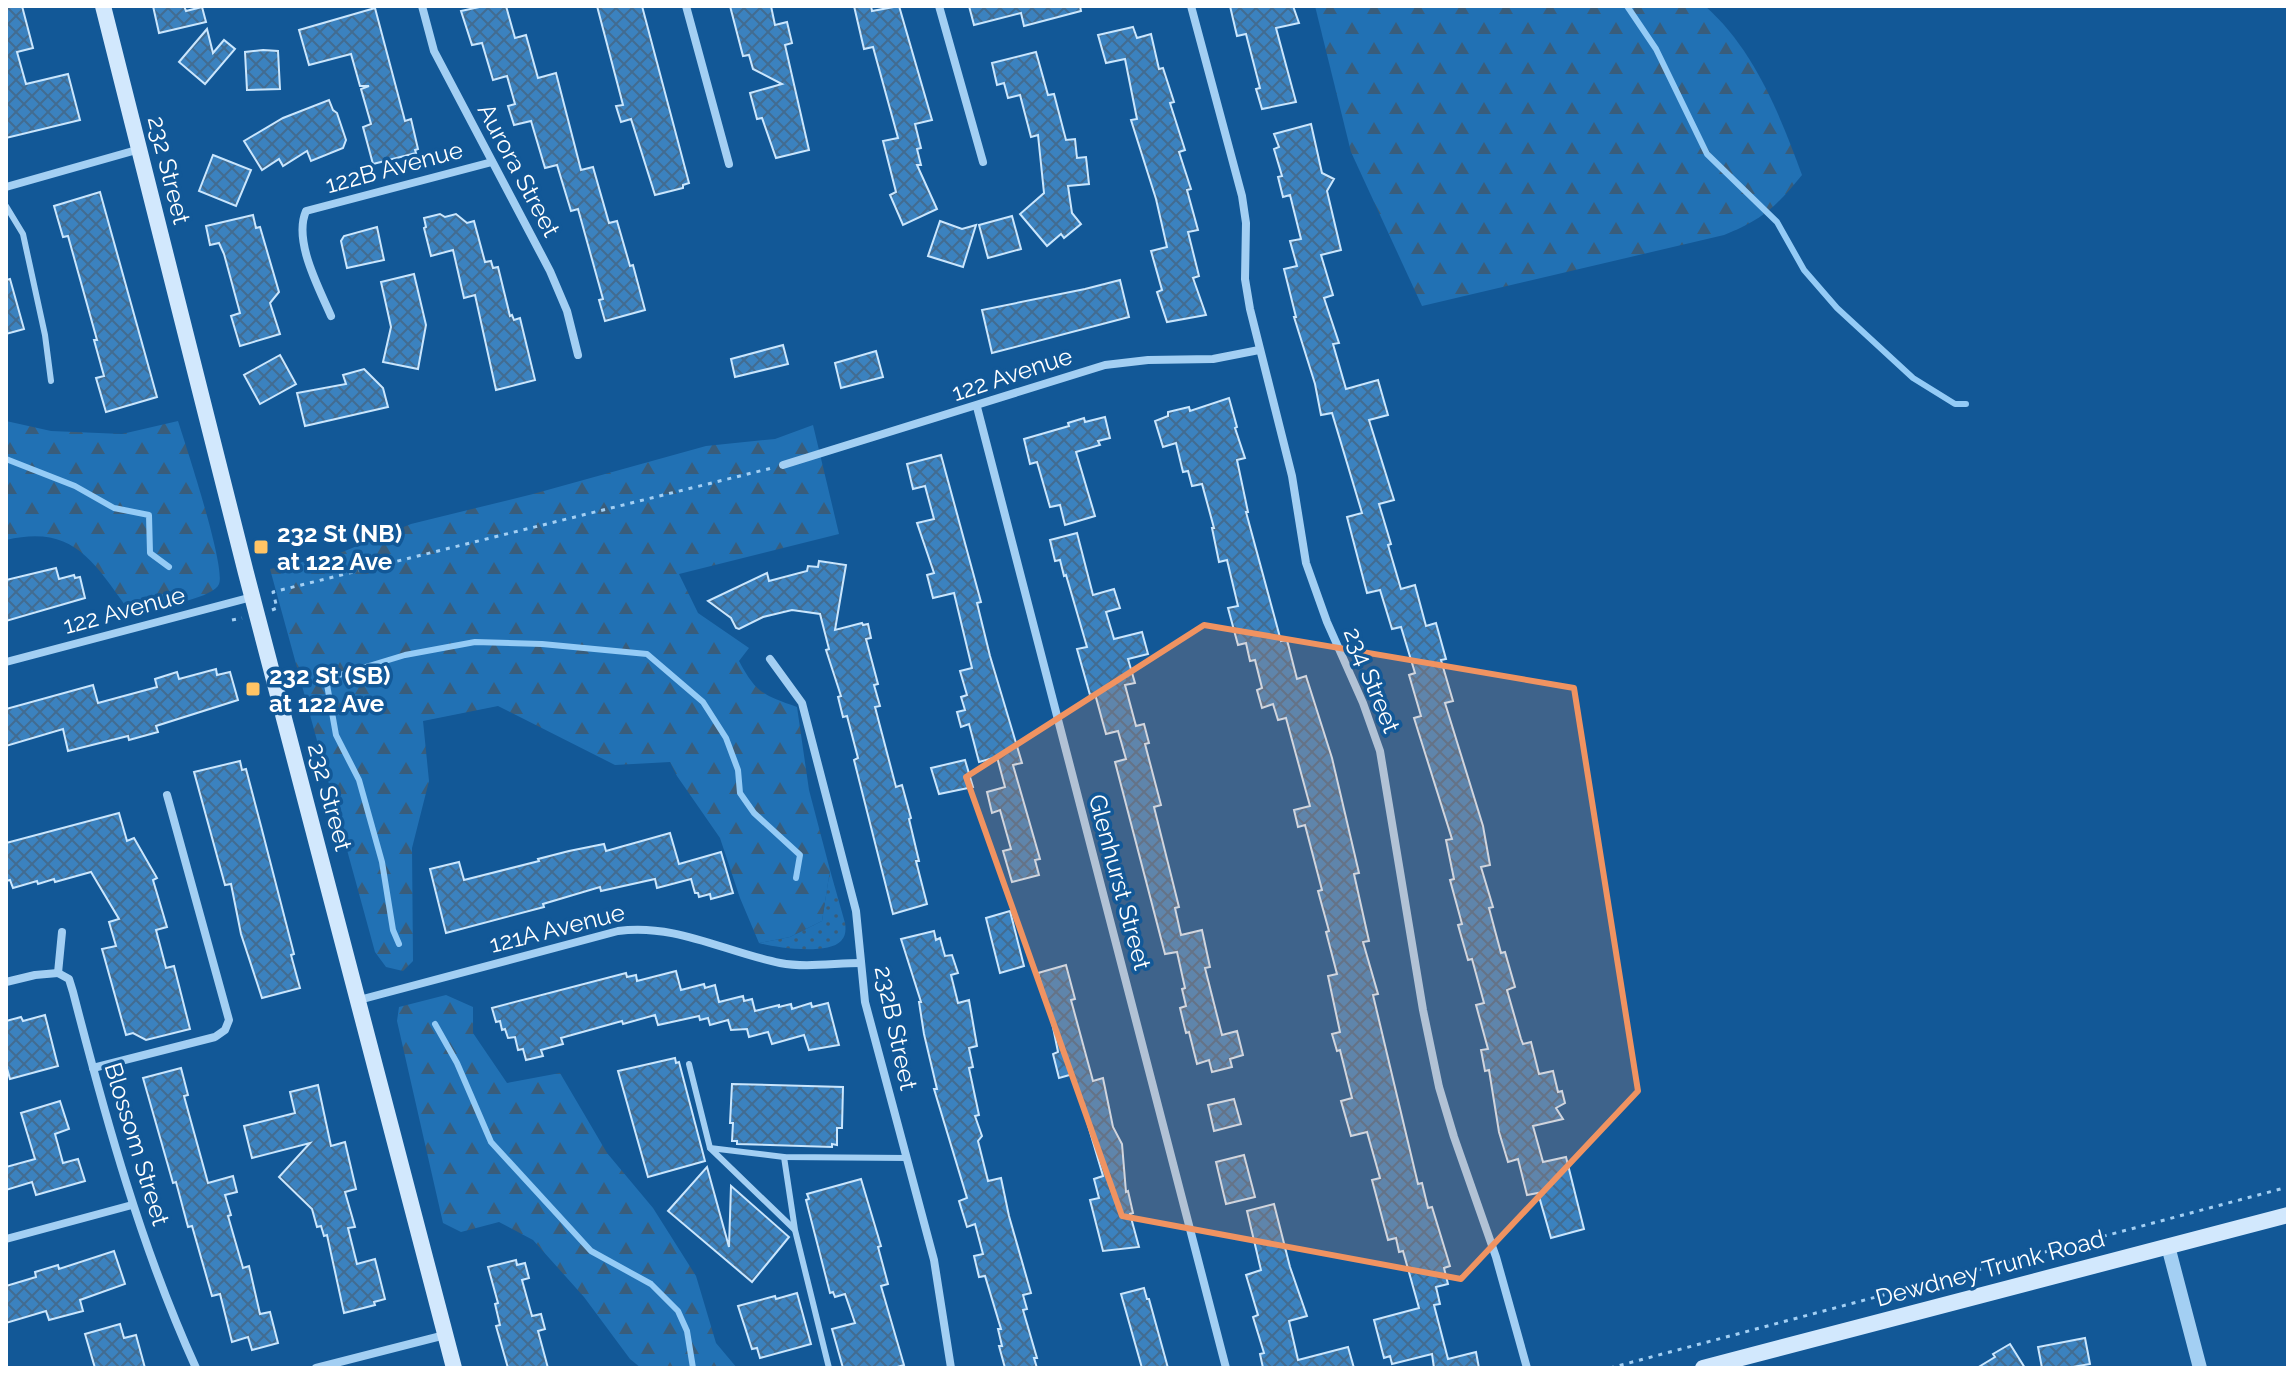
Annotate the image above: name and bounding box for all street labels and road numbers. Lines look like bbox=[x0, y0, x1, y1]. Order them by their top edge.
street label: Aurora Street bbox=[472, 98, 566, 242]
street label: 232 Street bbox=[142, 113, 196, 227]
street label: 122B Avenue bbox=[322, 135, 466, 199]
street label: 122 Avenue bbox=[948, 341, 1076, 407]
street label: 122 Avenue bbox=[60, 580, 188, 640]
street label: 234 Street bbox=[1338, 623, 1406, 737]
street label: 232 Street bbox=[302, 740, 358, 854]
street label: Glenhurst Street bbox=[1083, 791, 1157, 973]
street label: 121A Avenue bbox=[486, 897, 628, 959]
street label: 232B Street bbox=[869, 963, 923, 1093]
street label: Blossom Street bbox=[98, 1059, 176, 1229]
street label: Dewdney Trunk Road bbox=[1872, 1223, 2108, 1313]

